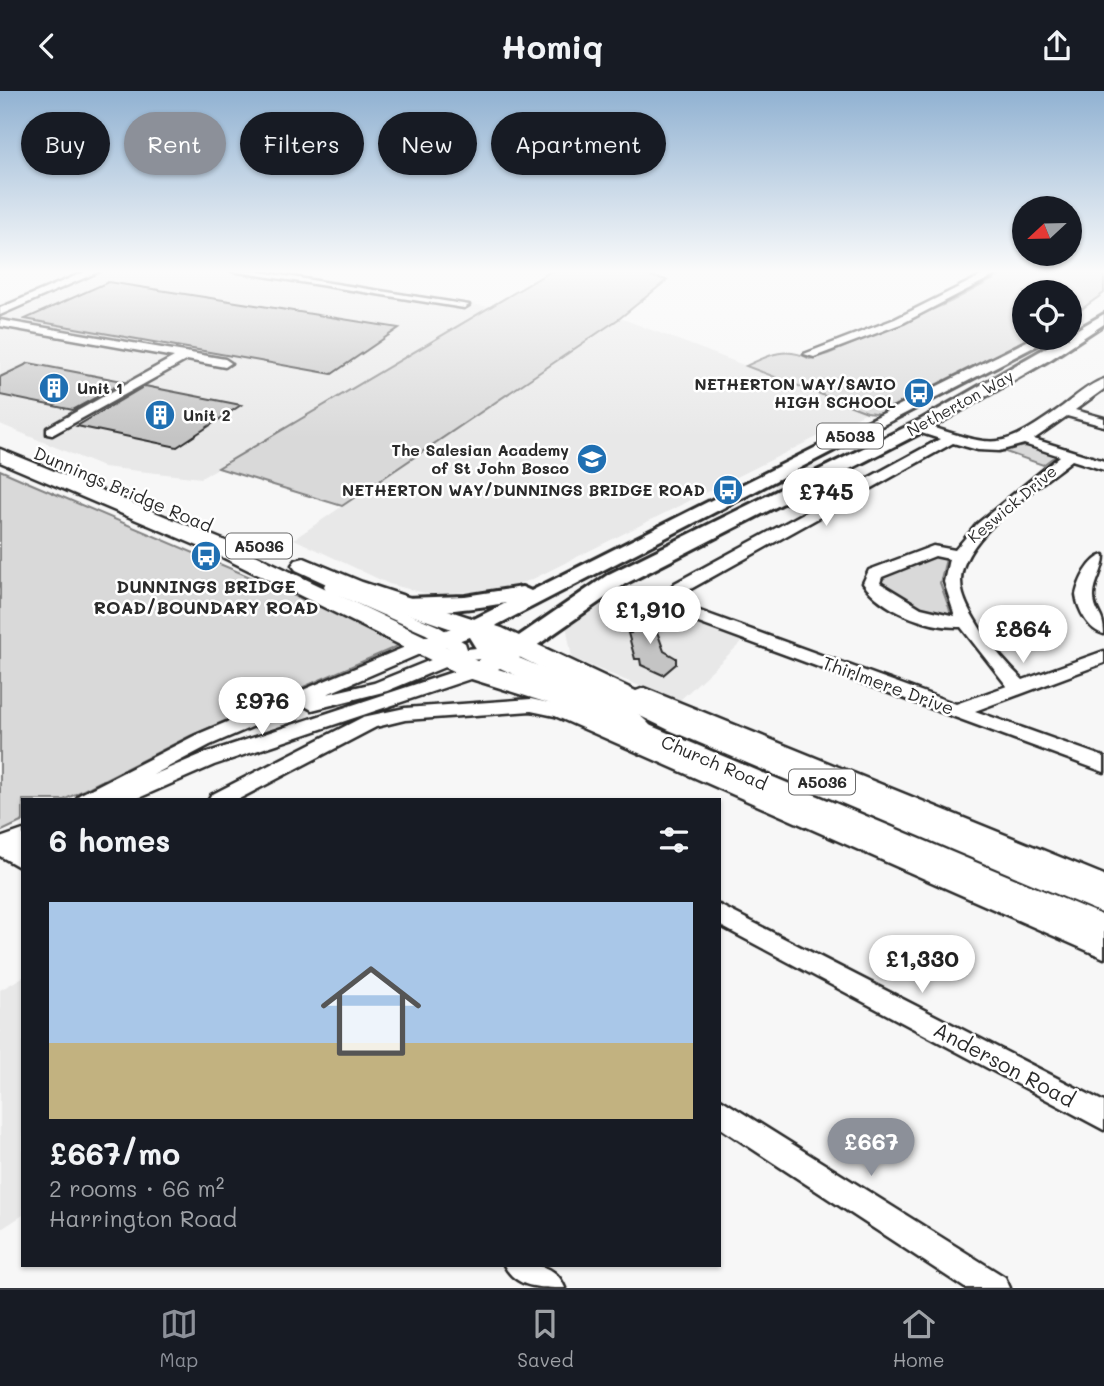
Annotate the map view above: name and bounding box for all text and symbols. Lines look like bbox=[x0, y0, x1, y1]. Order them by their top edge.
text: Homiq bbox=[501, 25, 603, 67]
icon: back bbox=[28, 27, 66, 65]
icon: share bbox=[1038, 27, 1076, 65]
chip: Buy bbox=[21, 112, 110, 175]
chip: Rent bbox=[124, 112, 226, 175]
chip: Filters bbox=[240, 112, 364, 175]
chip: New bbox=[378, 112, 477, 175]
chip: Apartment bbox=[491, 112, 666, 175]
north arrow bbox=[1012, 196, 1082, 266]
map controls bbox=[1012, 196, 1082, 350]
button: locate bbox=[1012, 280, 1082, 350]
street label: Netherton Way bbox=[903, 365, 1017, 440]
building icon: Unit 1 bbox=[37, 371, 71, 405]
place label: NETHERTON WAY/SAVIO HIGH SCHOOL bbox=[694, 373, 896, 412]
bus stop icon: NETHERTON WAY/SAVIO HIGH SCHOOL bbox=[902, 376, 936, 410]
place label: Unit 1 bbox=[77, 377, 123, 398]
building icon: Unit 2 bbox=[143, 398, 177, 432]
place label: Unit 2 bbox=[183, 404, 231, 425]
road number: A5038 bbox=[817, 423, 883, 449]
place label: The Salesian Academy of St John Bosco bbox=[391, 439, 569, 478]
street label: Dunnings Bridge Road bbox=[30, 441, 216, 538]
school or university icon: The Salesian Academy of St John Bosco bbox=[575, 442, 609, 476]
street label: Keswick Drive bbox=[963, 460, 1061, 547]
pin: £745 bbox=[785, 469, 867, 528]
bus stop icon: NETHERTON WAY/DUNNINGS BRIDGE ROAD bbox=[711, 473, 745, 507]
text: £745 bbox=[798, 476, 854, 506]
place label: NETHERTON WAY/DUNNINGS BRIDGE ROAD bbox=[342, 479, 705, 500]
road number: A5036 bbox=[226, 533, 292, 559]
bus stop icon: DUNNINGS BRIDGE ROAD/BOUNDARY ROAD bbox=[189, 539, 223, 573]
place label: DUNNINGS BRIDGE ROAD/BOUNDARY ROAD bbox=[94, 574, 318, 619]
pin: £1,910 bbox=[593, 587, 707, 646]
text: £1,910 bbox=[615, 594, 685, 624]
pin: £864 bbox=[982, 605, 1064, 665]
text: £864 bbox=[994, 613, 1052, 643]
street label: Thirlmere Drive bbox=[819, 650, 957, 720]
pin: £976 bbox=[221, 677, 303, 737]
text: £976 bbox=[235, 685, 289, 715]
street label: Church Road bbox=[658, 729, 771, 795]
road number: A5036 bbox=[789, 769, 855, 795]
text: 6 homes bbox=[49, 820, 170, 860]
icon: filters bbox=[655, 821, 693, 859]
pin: £1,330 bbox=[865, 935, 979, 995]
text: £1,330 bbox=[885, 943, 959, 973]
icon: home bbox=[308, 948, 434, 1074]
street label: Anderson Road bbox=[929, 1015, 1080, 1112]
pin: £667 bbox=[830, 1119, 912, 1178]
text: £667 bbox=[844, 1126, 898, 1156]
text: £667/mo bbox=[49, 1133, 180, 1173]
text: 2 rooms · 66 m² bbox=[49, 1173, 224, 1203]
text: Harrington Road bbox=[49, 1203, 237, 1233]
tab: Map bbox=[160, 1305, 198, 1372]
tab: Saved bbox=[517, 1305, 574, 1372]
tab: Home bbox=[893, 1305, 944, 1372]

